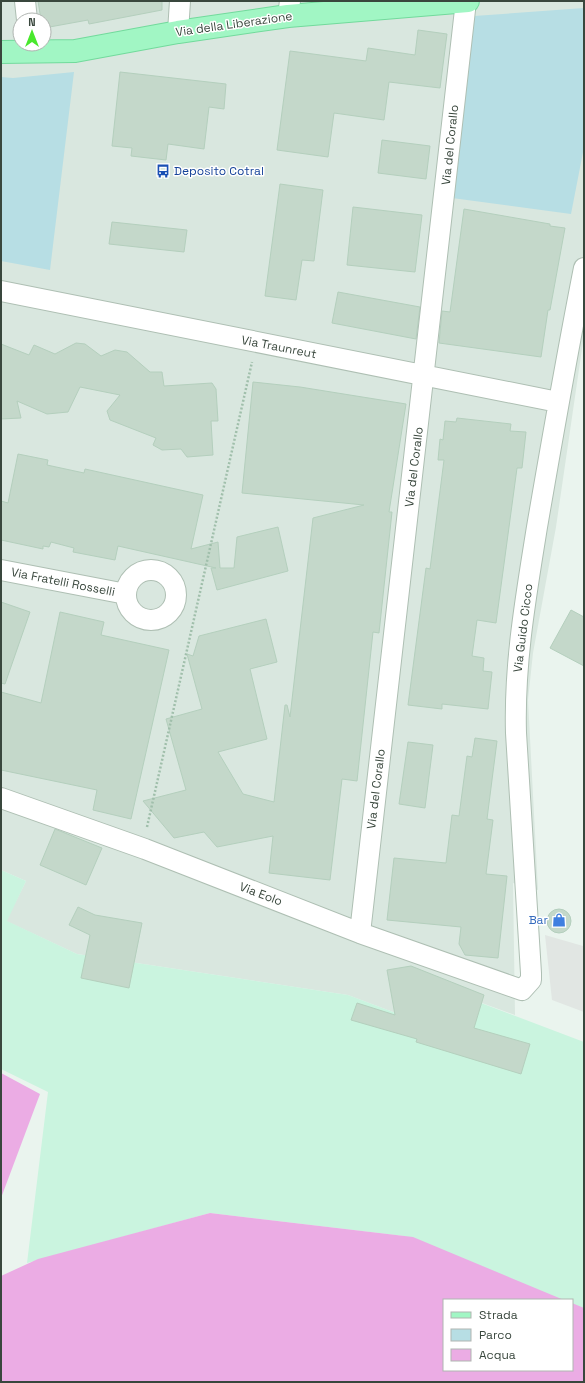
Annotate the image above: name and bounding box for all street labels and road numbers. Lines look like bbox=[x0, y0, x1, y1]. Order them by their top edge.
street label: Via della Liberazione bbox=[175, 8, 293, 40]
street label: Via del Corallo bbox=[438, 104, 462, 186]
street label: Via Traunreut bbox=[240, 332, 318, 362]
street label: Via del Corallo bbox=[401, 426, 427, 508]
street label: Via Fratelli Rosselli bbox=[10, 564, 116, 600]
street label: Via Guido Cicco bbox=[510, 583, 536, 673]
street label: Via del Corallo bbox=[363, 748, 389, 830]
street label: Via Eolo bbox=[237, 878, 285, 910]

